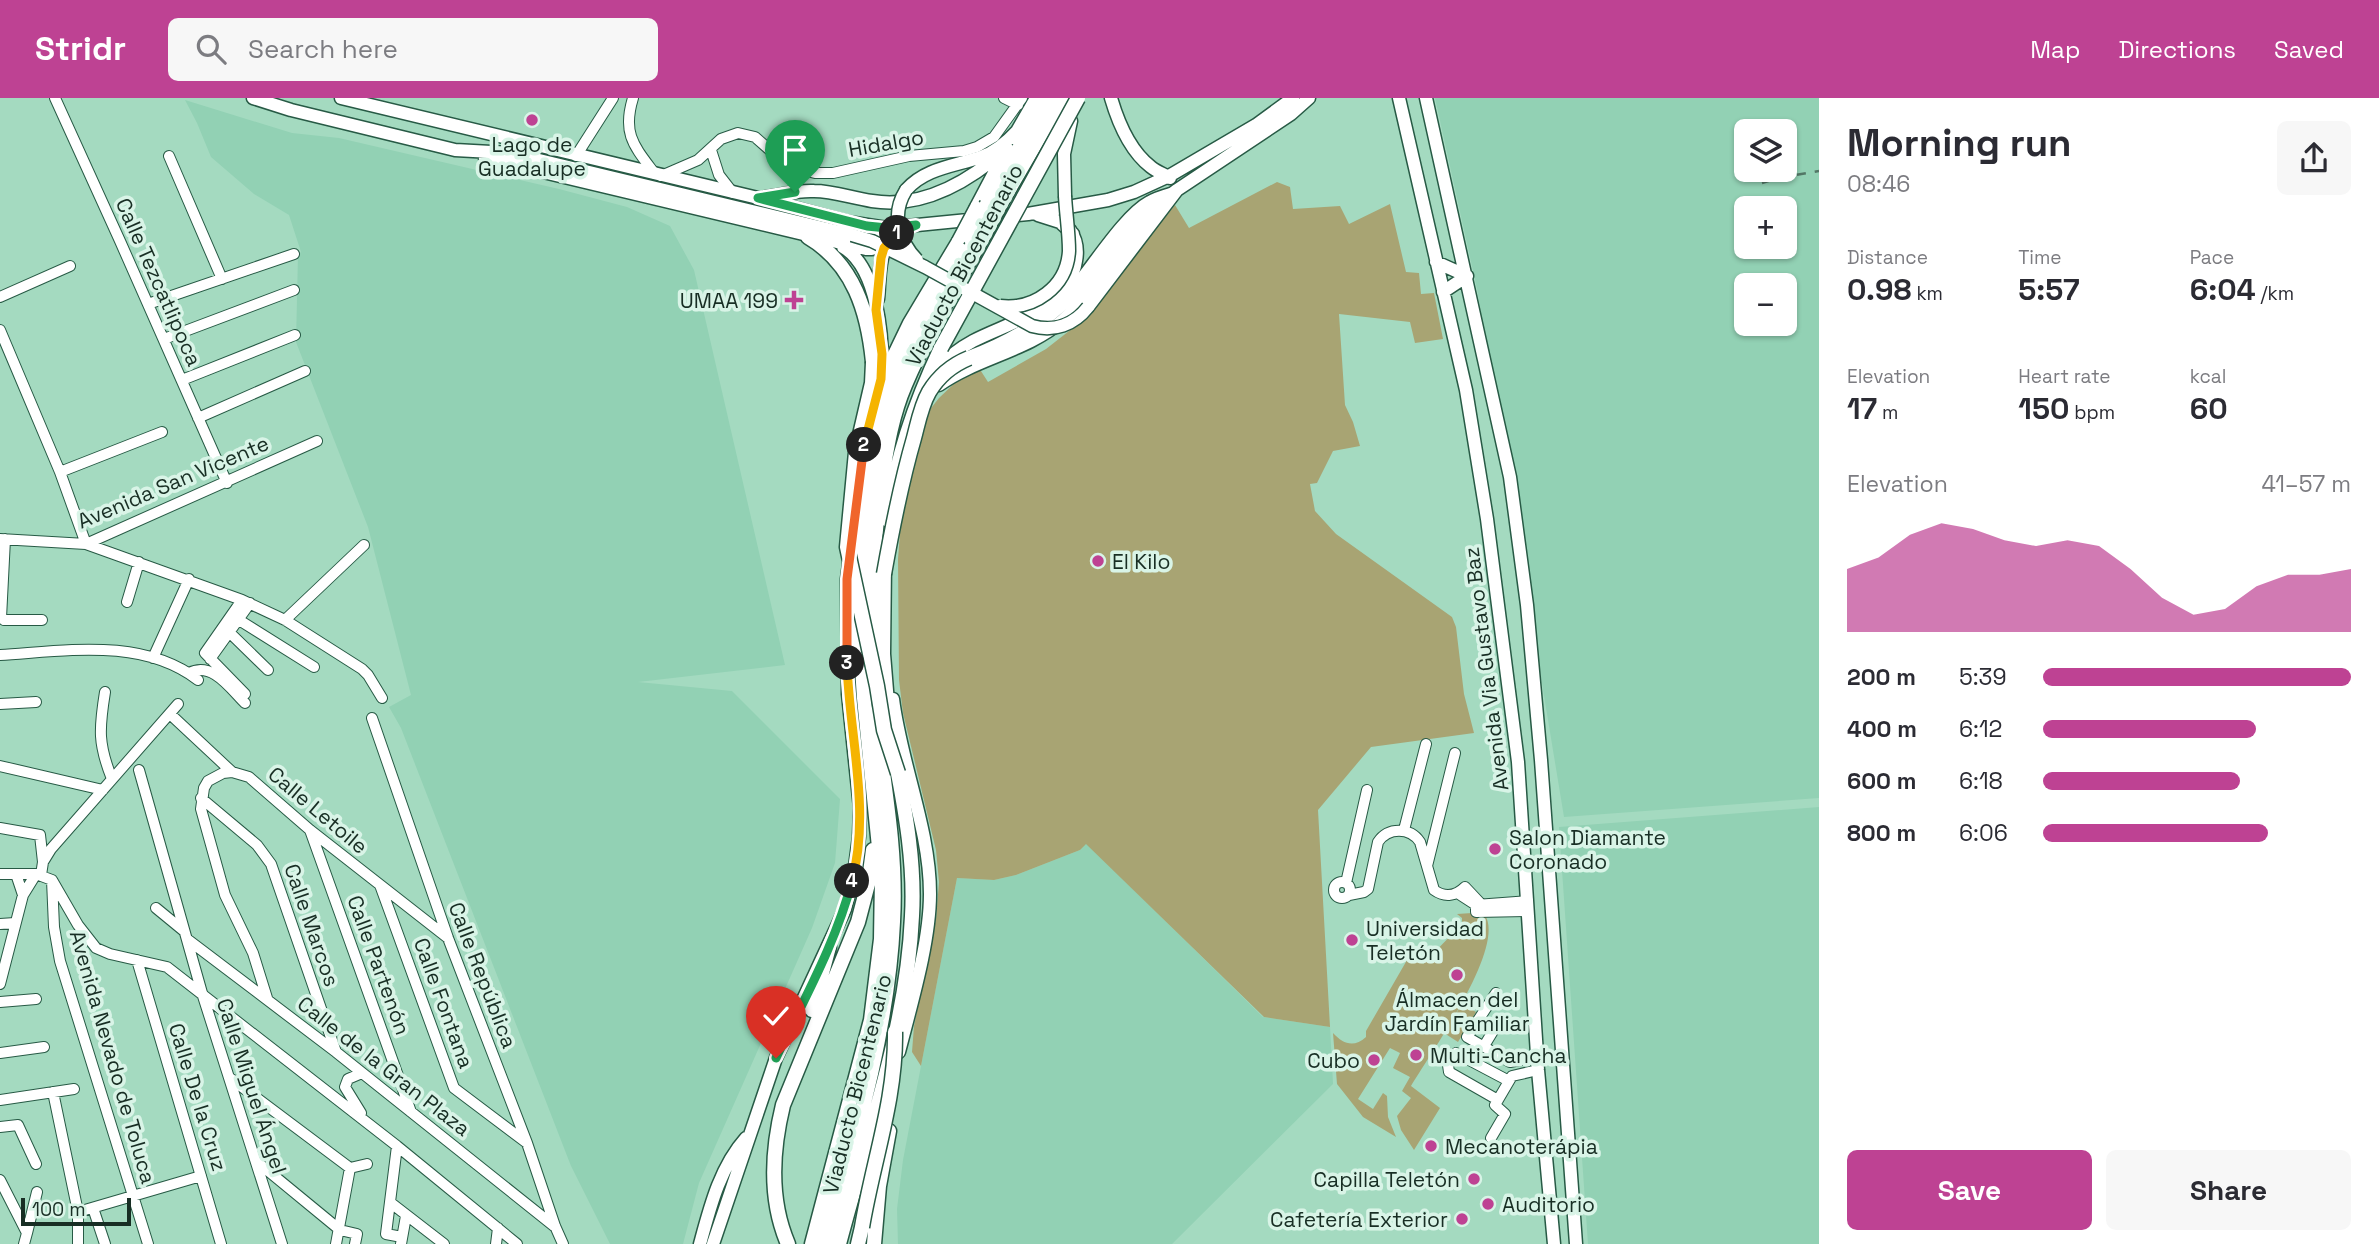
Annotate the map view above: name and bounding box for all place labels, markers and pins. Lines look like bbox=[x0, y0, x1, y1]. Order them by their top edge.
marker: Lago de Guadalupe bbox=[524, 112, 540, 128]
pin bbox=[765, 120, 825, 192]
place label: Lago de Guadalupe bbox=[478, 131, 586, 182]
pin: 1 bbox=[880, 216, 914, 250]
place label: UMAA 199 bbox=[680, 287, 778, 314]
marker: UMAA 199 bbox=[784, 290, 804, 310]
pin: 2 bbox=[846, 428, 882, 462]
place label: El Kilo bbox=[1112, 548, 1170, 575]
marker: El Kilo bbox=[1090, 553, 1106, 569]
pin: 3 bbox=[830, 646, 864, 680]
place label: Salon Diamante Coronado bbox=[1509, 824, 1666, 875]
marker: Salon Diamante Coronado bbox=[1487, 841, 1503, 857]
pin: 4 bbox=[834, 864, 870, 898]
place label: Universidad Teletón bbox=[1366, 915, 1484, 966]
marker: Universidad Teletón bbox=[1344, 932, 1360, 948]
marker: Álmacen del Jardín Familiar bbox=[1449, 967, 1465, 983]
pin bbox=[746, 986, 806, 1058]
place label: Álmacen del Jardín Familiar bbox=[1384, 986, 1530, 1037]
place label: Multi-Cancha bbox=[1430, 1042, 1566, 1069]
place label: Cubo bbox=[1307, 1047, 1360, 1074]
marker: Multi-Cancha bbox=[1408, 1047, 1424, 1063]
marker: Cubo bbox=[1366, 1052, 1382, 1068]
place label: Mecanoterápia bbox=[1445, 1133, 1598, 1160]
marker: Mecanoterápia bbox=[1423, 1138, 1439, 1154]
place label: Capilla Teletón bbox=[1314, 1166, 1460, 1193]
marker: Capilla Teletón bbox=[1466, 1171, 1482, 1187]
place label: Auditorio bbox=[1502, 1191, 1595, 1218]
marker: Auditorio bbox=[1480, 1196, 1496, 1212]
place label: Cafetería Exterior bbox=[1270, 1206, 1448, 1233]
marker: Cafetería Exterior bbox=[1454, 1211, 1470, 1227]

